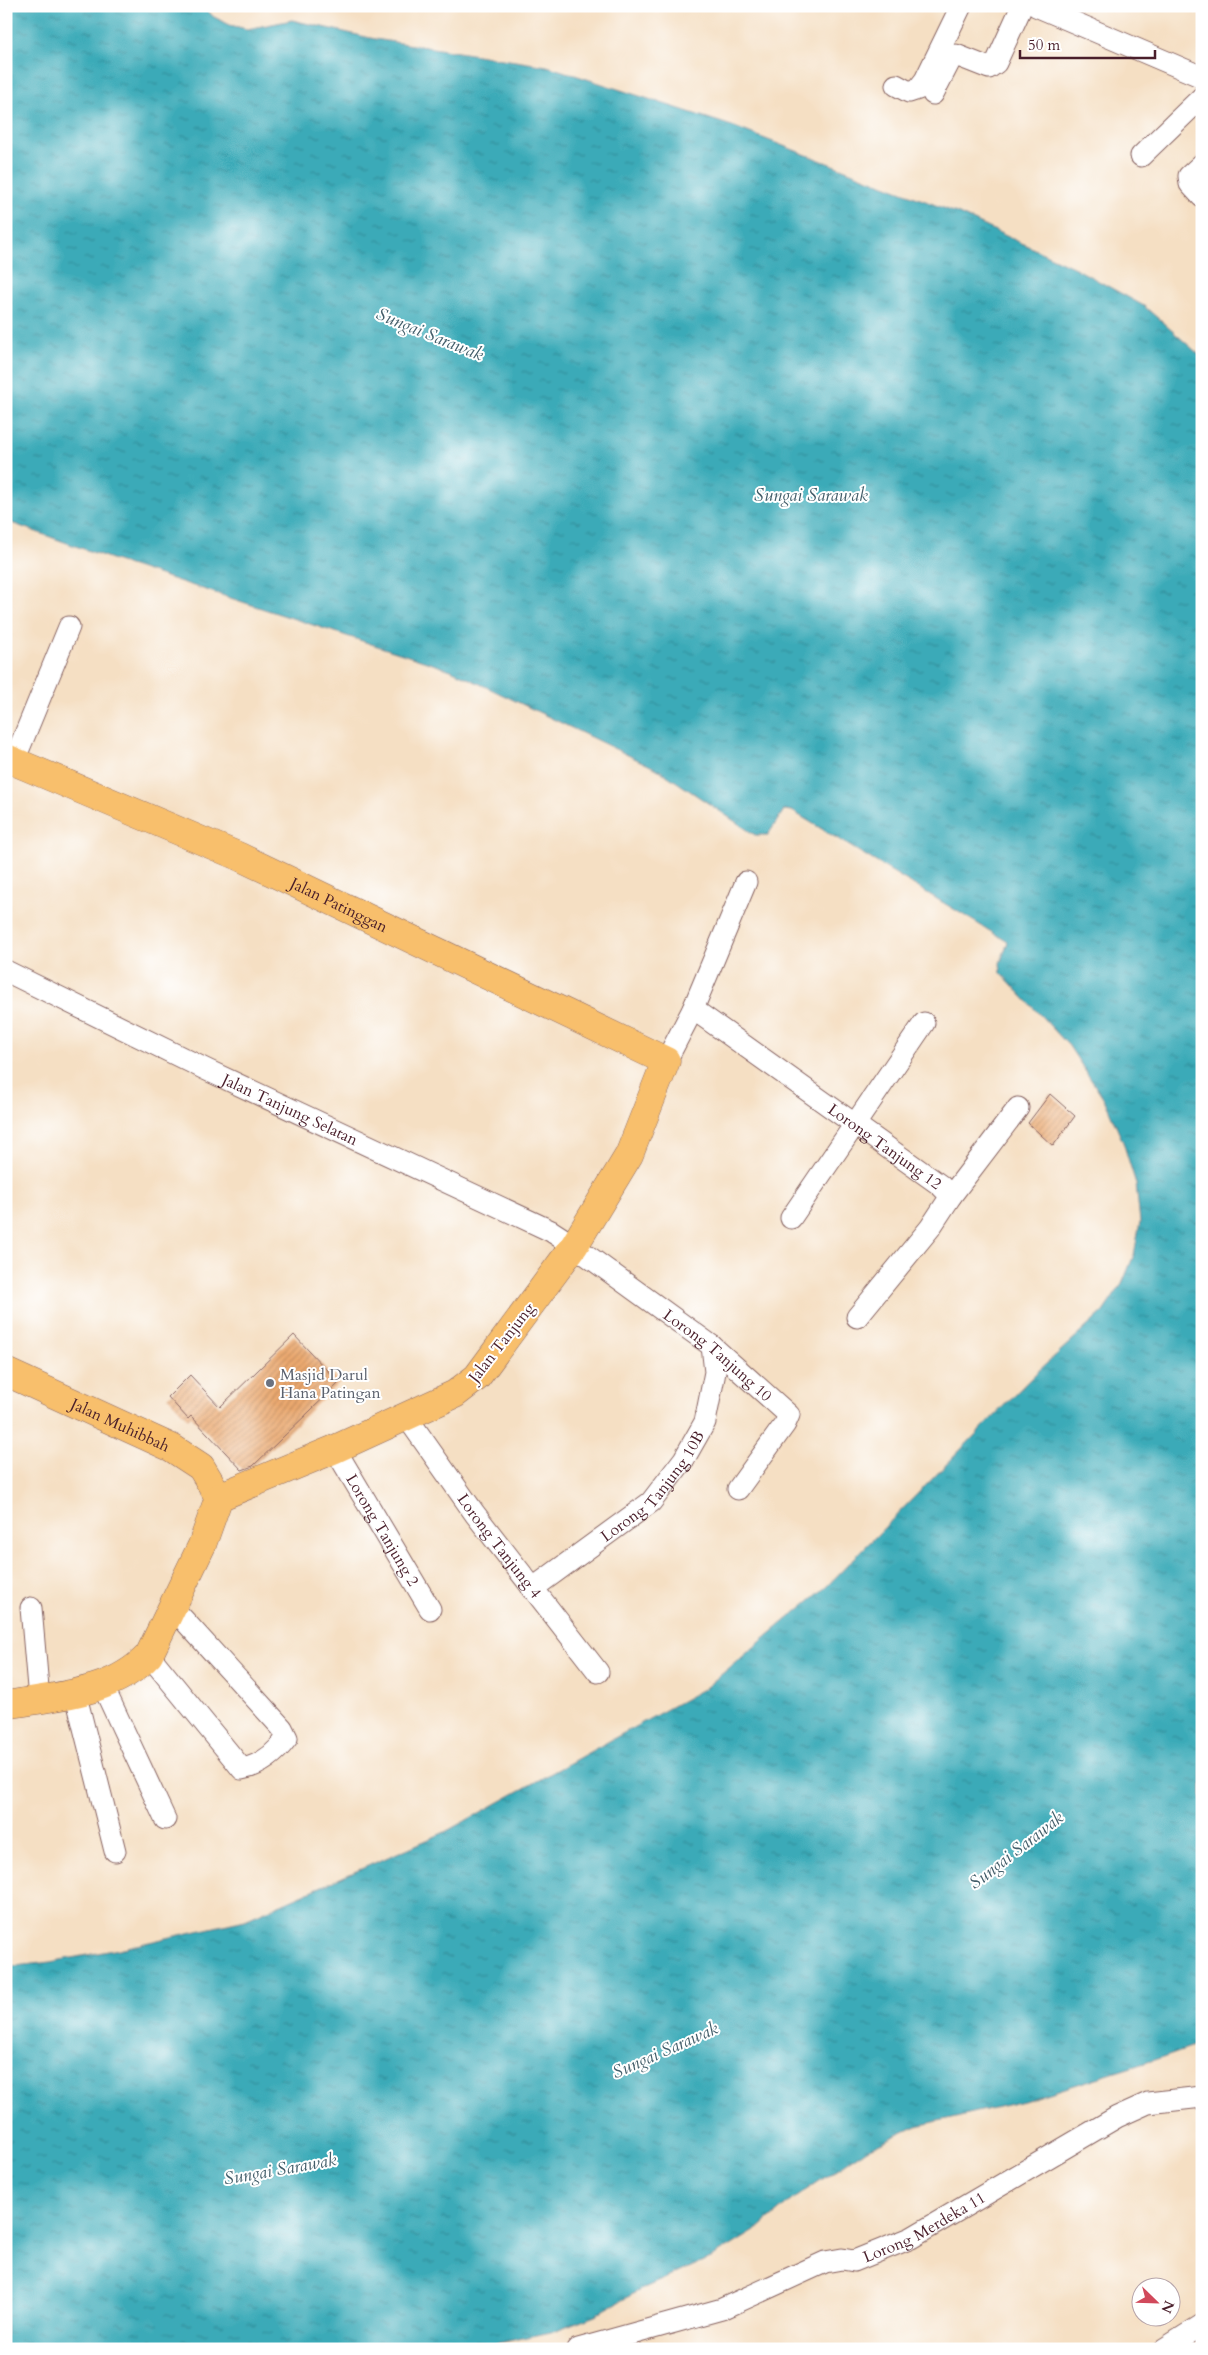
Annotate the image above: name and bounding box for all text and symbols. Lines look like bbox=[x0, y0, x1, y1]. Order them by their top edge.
scale bar bbox=[1020, 28, 1156, 60]
text: 50 m bbox=[1028, 35, 1060, 55]
water label: Sungai Sarawak bbox=[372, 302, 487, 367]
water label: Sungai Sarawak bbox=[754, 483, 868, 508]
street label: Jalan Patinggan bbox=[284, 872, 391, 938]
street label: Jalan Tanjung Selatan bbox=[217, 1068, 361, 1151]
street label: Lorong Tanjung 12 bbox=[823, 1099, 946, 1195]
street label: Jalan Tanjung bbox=[462, 1298, 540, 1389]
street label: Lorong Tanjung 10 bbox=[659, 1304, 777, 1407]
place label: Masjid Darul Hana Patingan bbox=[280, 1364, 381, 1404]
marker: Masjid Darul Hana Patingan bbox=[264, 1377, 276, 1389]
street label: Jalan Muhibbah bbox=[65, 1392, 173, 1458]
street label: Lorong Tanjung 10B bbox=[596, 1427, 710, 1547]
street label: Lorong Tanjung 2 bbox=[340, 1470, 424, 1590]
street label: Lorong Tanjung 4 bbox=[452, 1489, 547, 1603]
water label: Sungai Sarawak bbox=[964, 1805, 1069, 1895]
water label: Sungai Sarawak bbox=[608, 2016, 722, 2085]
water label: Sungai Sarawak bbox=[222, 2147, 338, 2192]
street label: Lorong Merdeka 11 bbox=[860, 2187, 990, 2268]
north arrow bbox=[1130, 2278, 1180, 2328]
text: N bbox=[1156, 2298, 1179, 2316]

